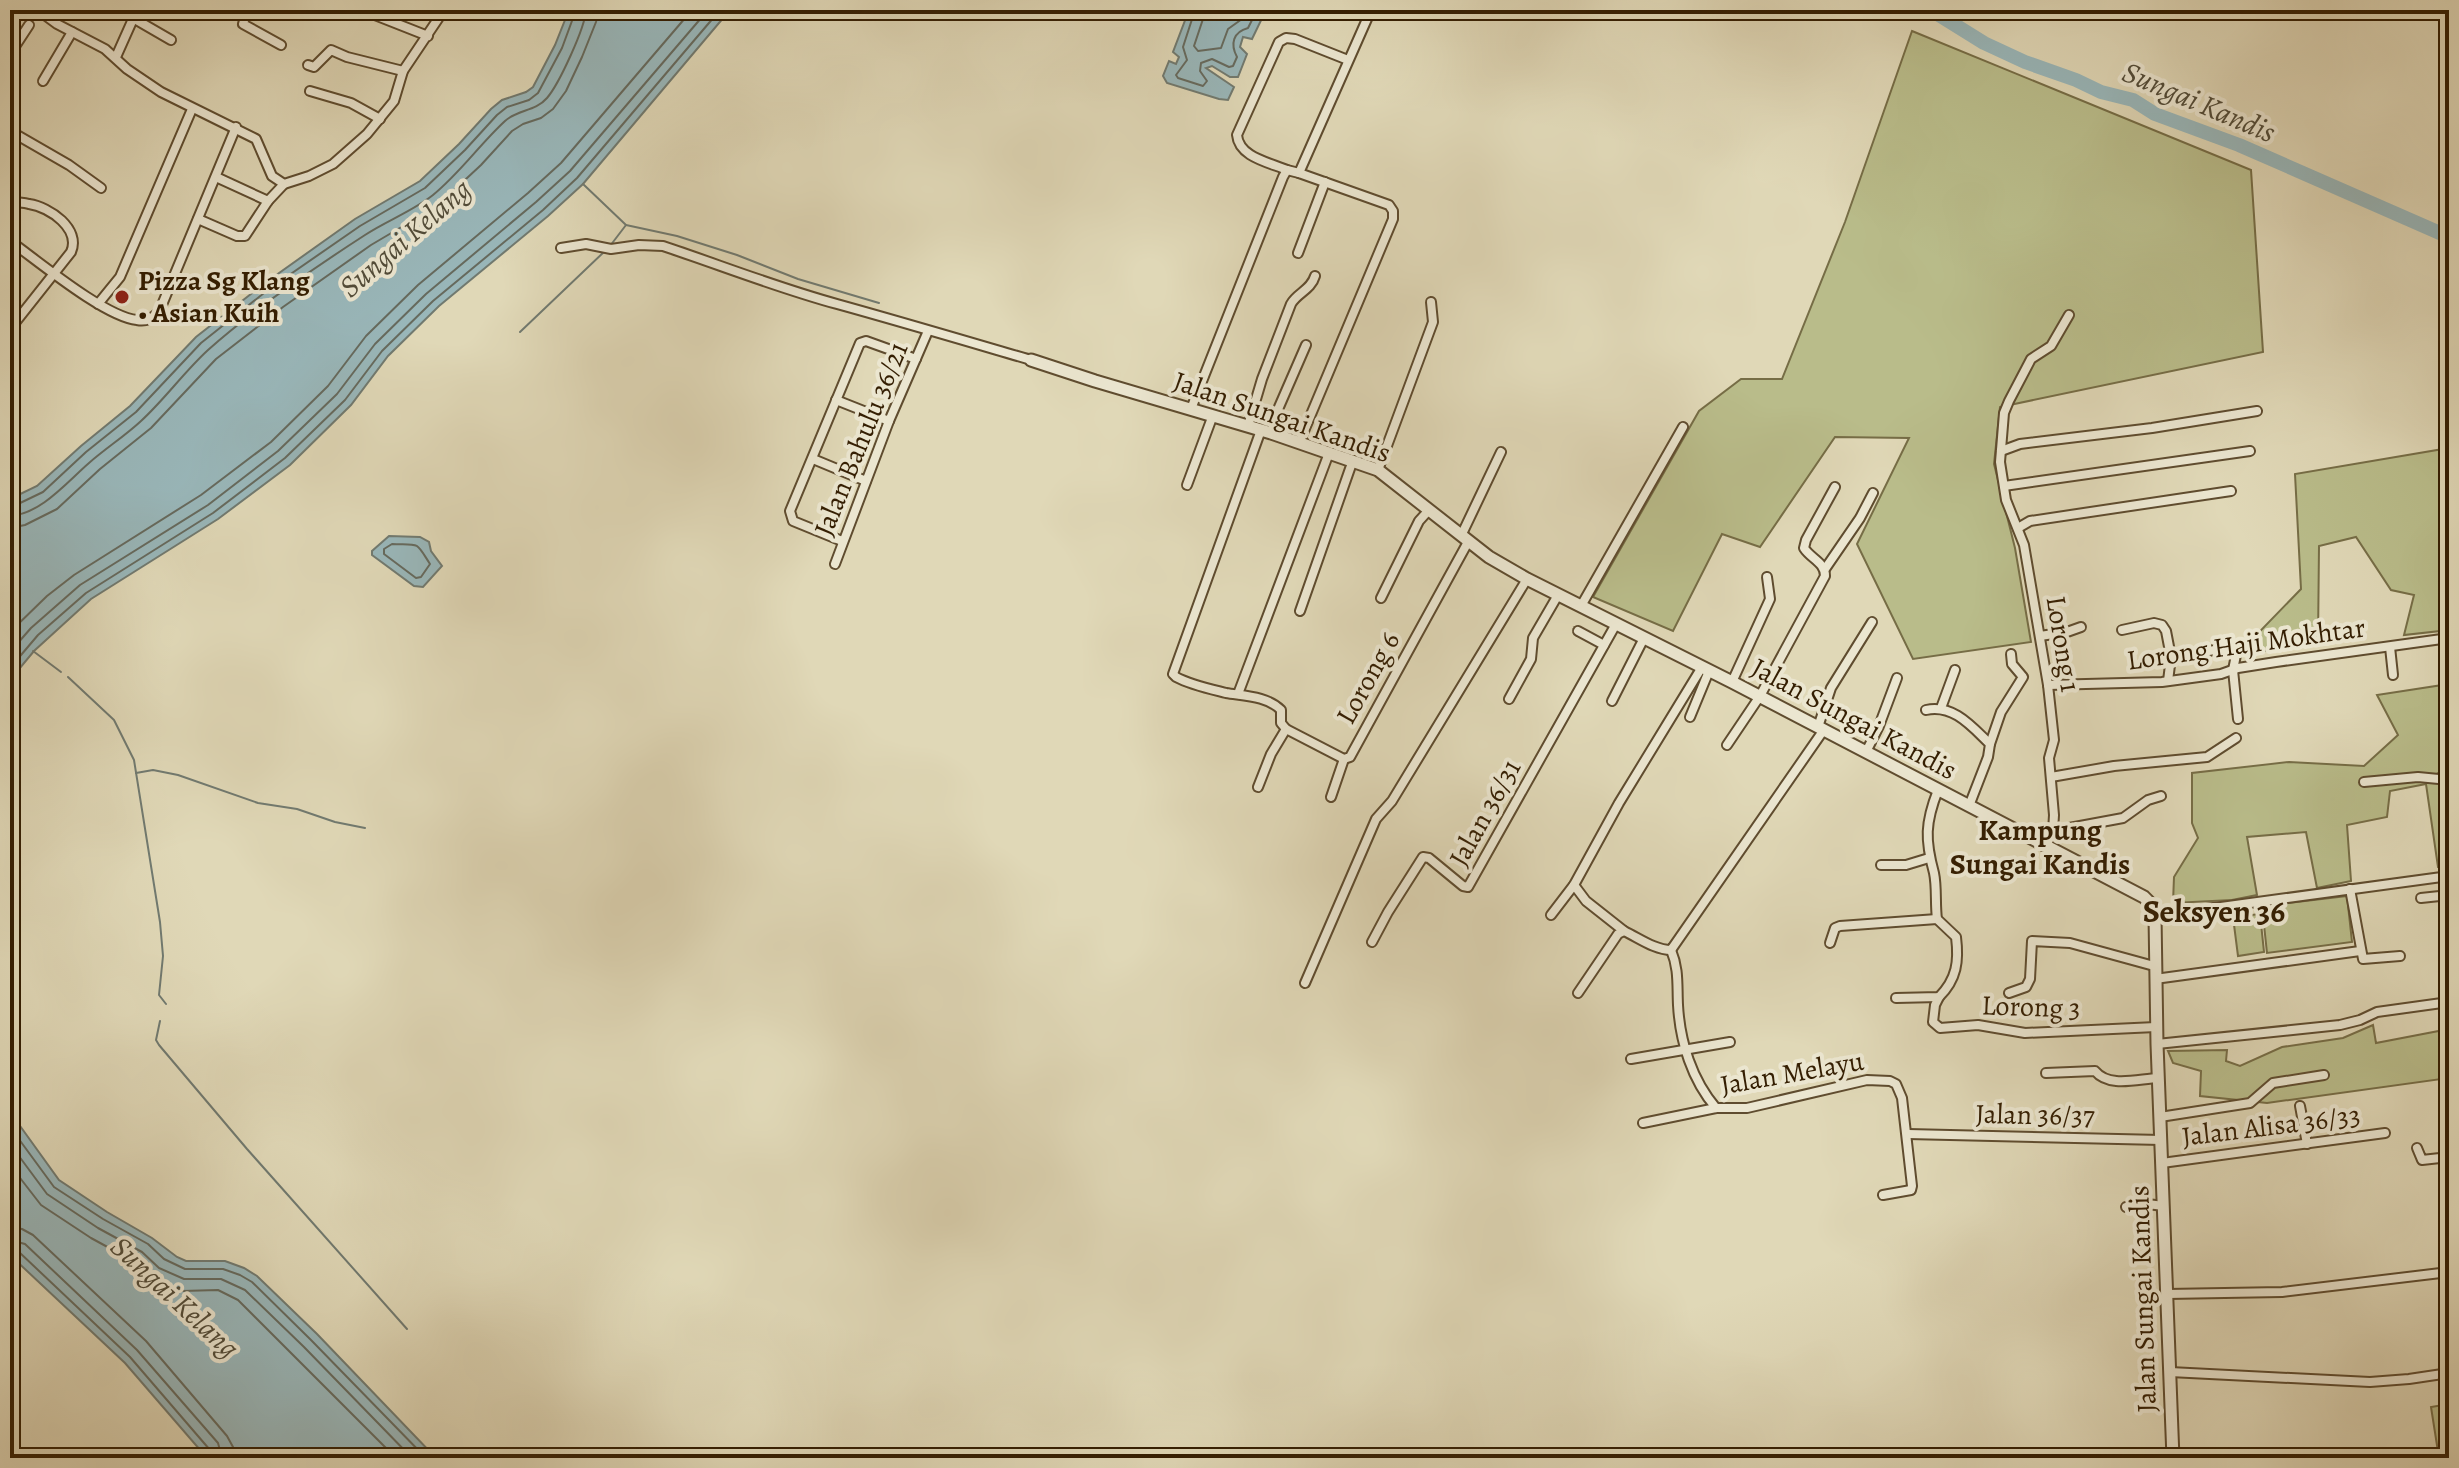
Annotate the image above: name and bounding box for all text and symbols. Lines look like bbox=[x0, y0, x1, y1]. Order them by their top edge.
water label: Sungai Kandis bbox=[2116, 52, 2282, 152]
water label: Sungai Kelang bbox=[331, 169, 480, 306]
place label: Pizza Sg Klang • Asian Kuih bbox=[138, 262, 311, 332]
marker: Pizza Sg Klang • Asian Kuih bbox=[113, 288, 131, 306]
street label: Jalan Bahulu 36/21 bbox=[805, 336, 917, 542]
street label: Jalan Sungai Kandis bbox=[1168, 362, 1396, 472]
street label: Lorong 1 bbox=[2037, 593, 2089, 695]
street label: Lorong Haji Mokhtar bbox=[2124, 608, 2368, 680]
street label: Lorong 6 bbox=[1327, 625, 1409, 731]
street label: Jalan Sungai Kandis bbox=[1745, 649, 1963, 789]
street label: Jalan 36/31 bbox=[1440, 753, 1530, 873]
district label: Kampung Sungai Kandis bbox=[1950, 810, 2130, 884]
district label: Seksyen 36 bbox=[2143, 889, 2285, 933]
street label: Lorong 3 bbox=[1981, 986, 2081, 1028]
street label: Jalan Melayu bbox=[1717, 1042, 1867, 1104]
street label: Jalan 36/37 bbox=[1975, 1095, 2095, 1135]
street label: Jalan Alisa 36/33 bbox=[2180, 1096, 2362, 1156]
street label: Jalan Sungai Kandis bbox=[2120, 1185, 2166, 1413]
water label: Sungai Kelang bbox=[102, 1227, 248, 1367]

